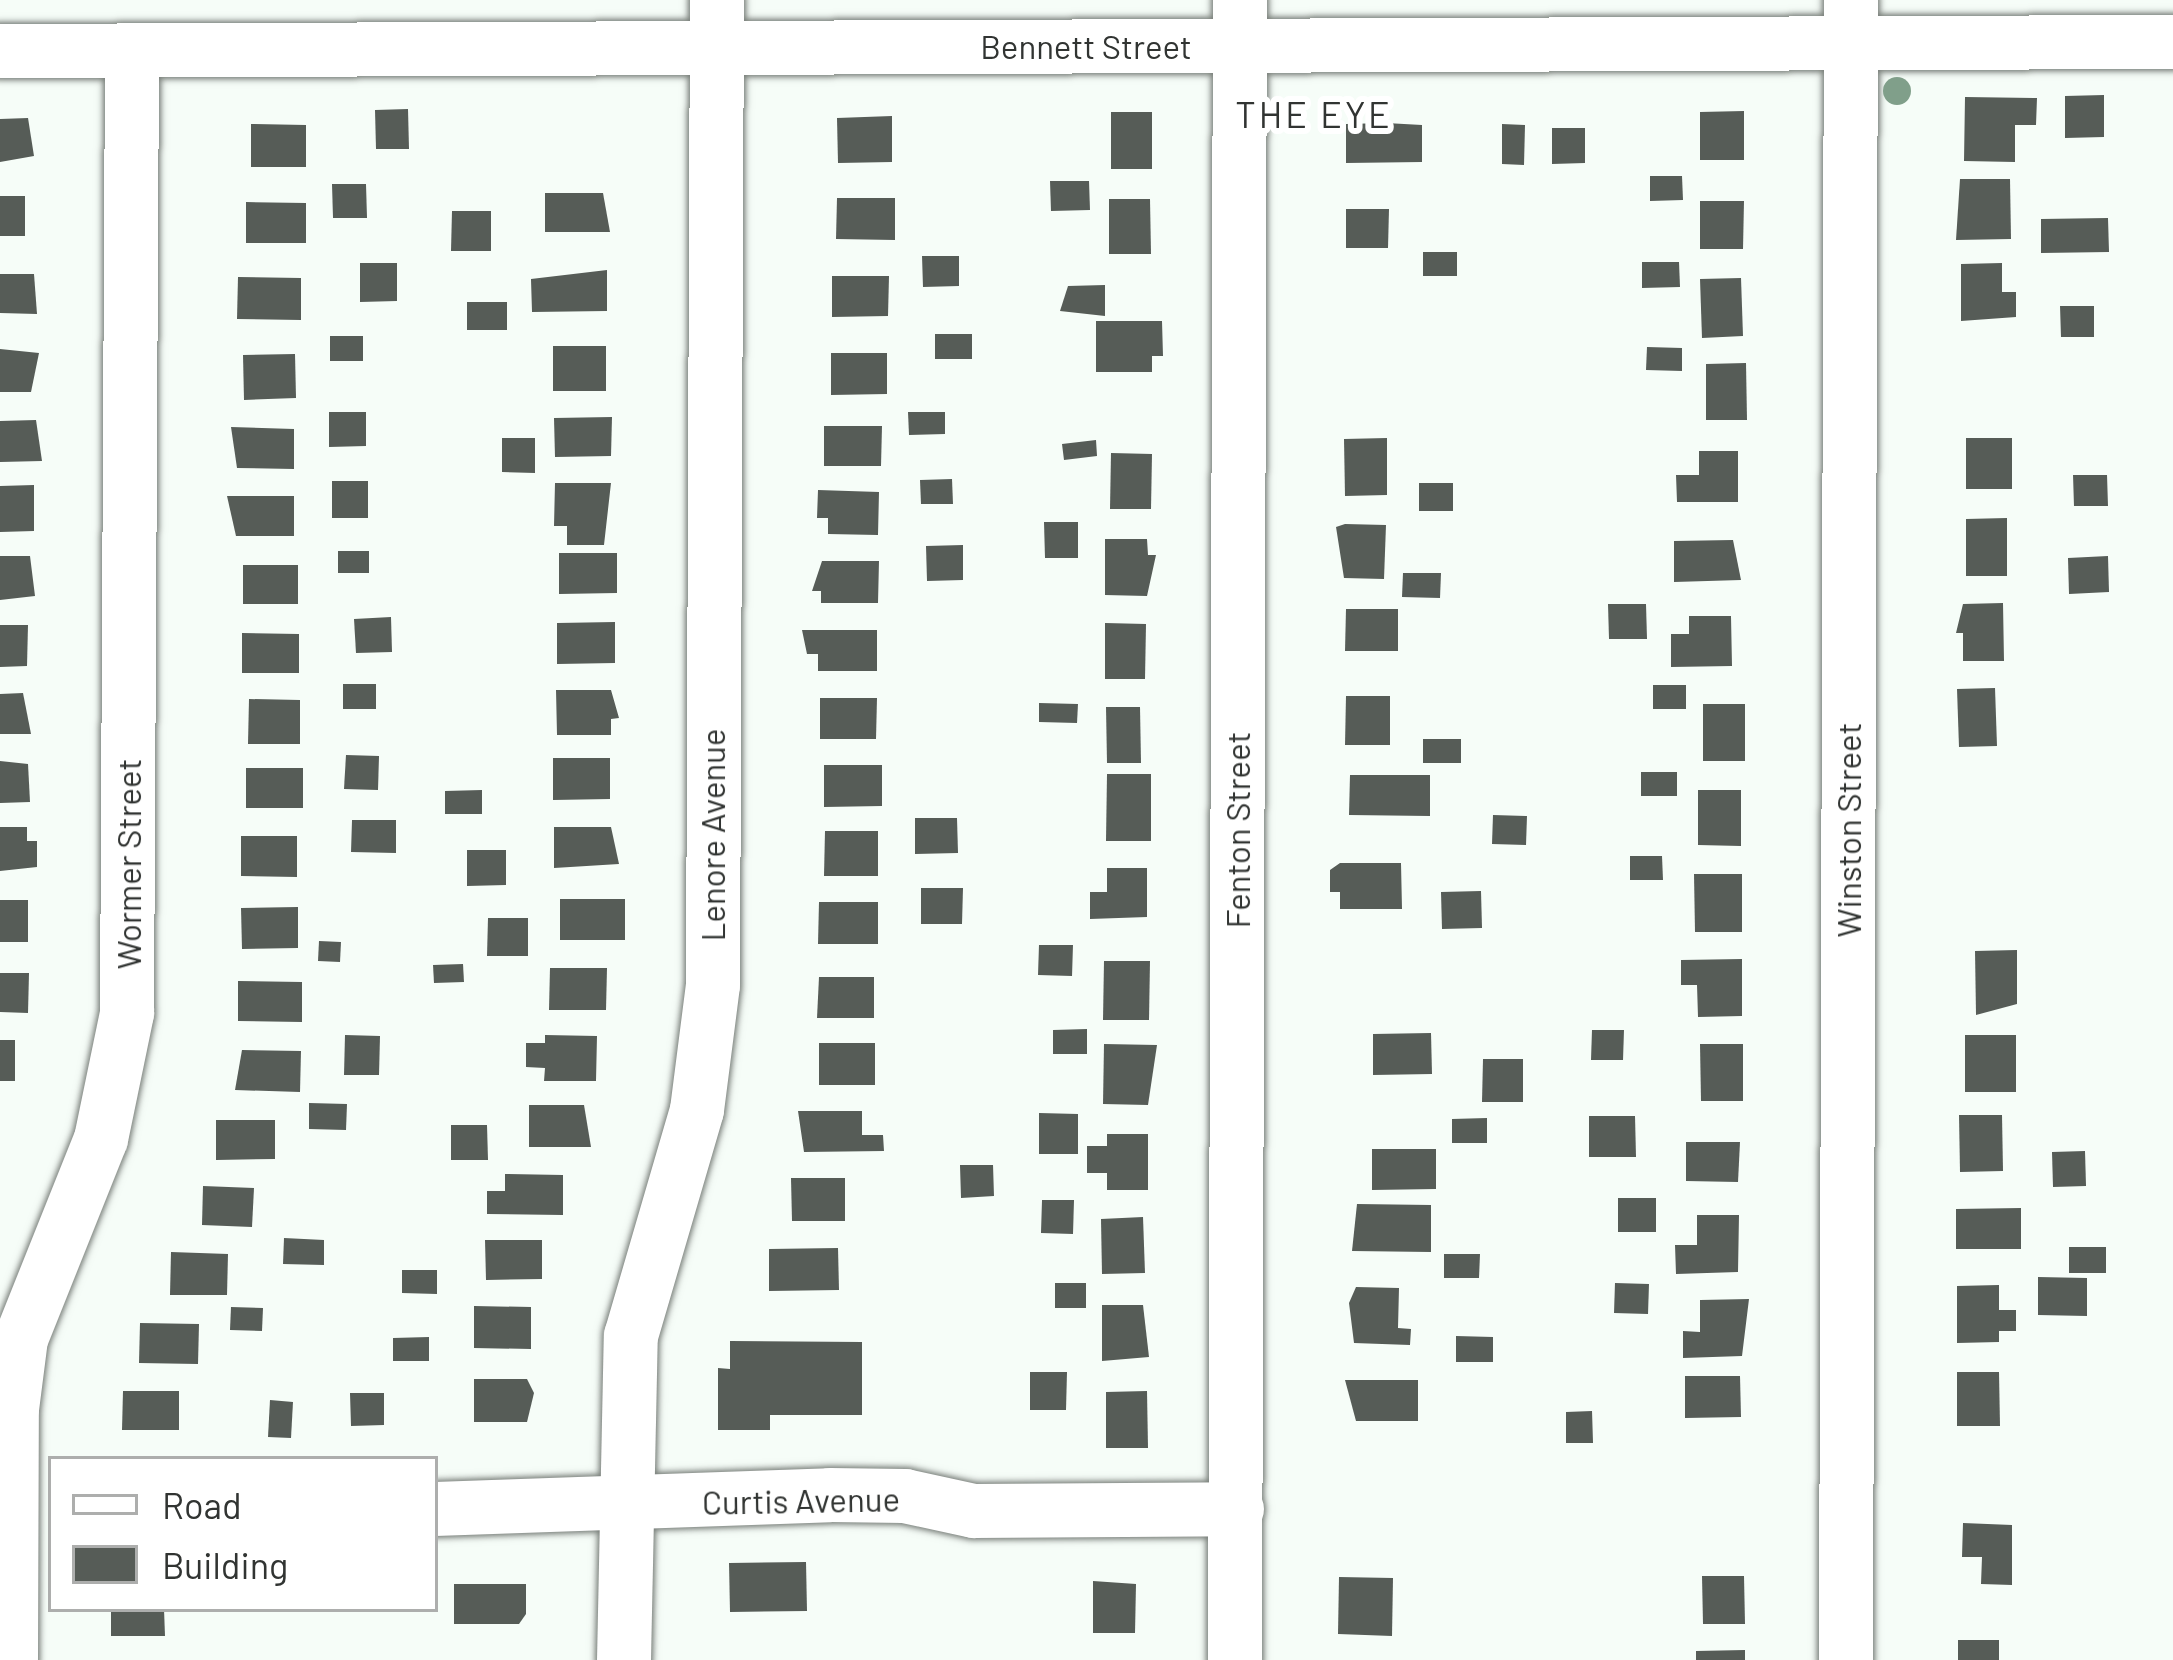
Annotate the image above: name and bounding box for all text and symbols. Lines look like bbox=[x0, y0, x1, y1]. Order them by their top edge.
street label: Bennett Street bbox=[980, 27, 1192, 67]
district label: THE EYE bbox=[1235, 92, 1393, 136]
street label: Winston Street bbox=[1829, 723, 1869, 937]
street label: Lenore Avenue bbox=[693, 729, 733, 941]
street label: Fenton Street bbox=[1218, 732, 1258, 928]
street label: Wormer Street bbox=[109, 759, 149, 969]
legend bbox=[48, 1456, 438, 1612]
street label: Curtis Avenue bbox=[702, 1479, 900, 1523]
text: Road bbox=[162, 1483, 242, 1526]
text: Building bbox=[162, 1543, 288, 1586]

